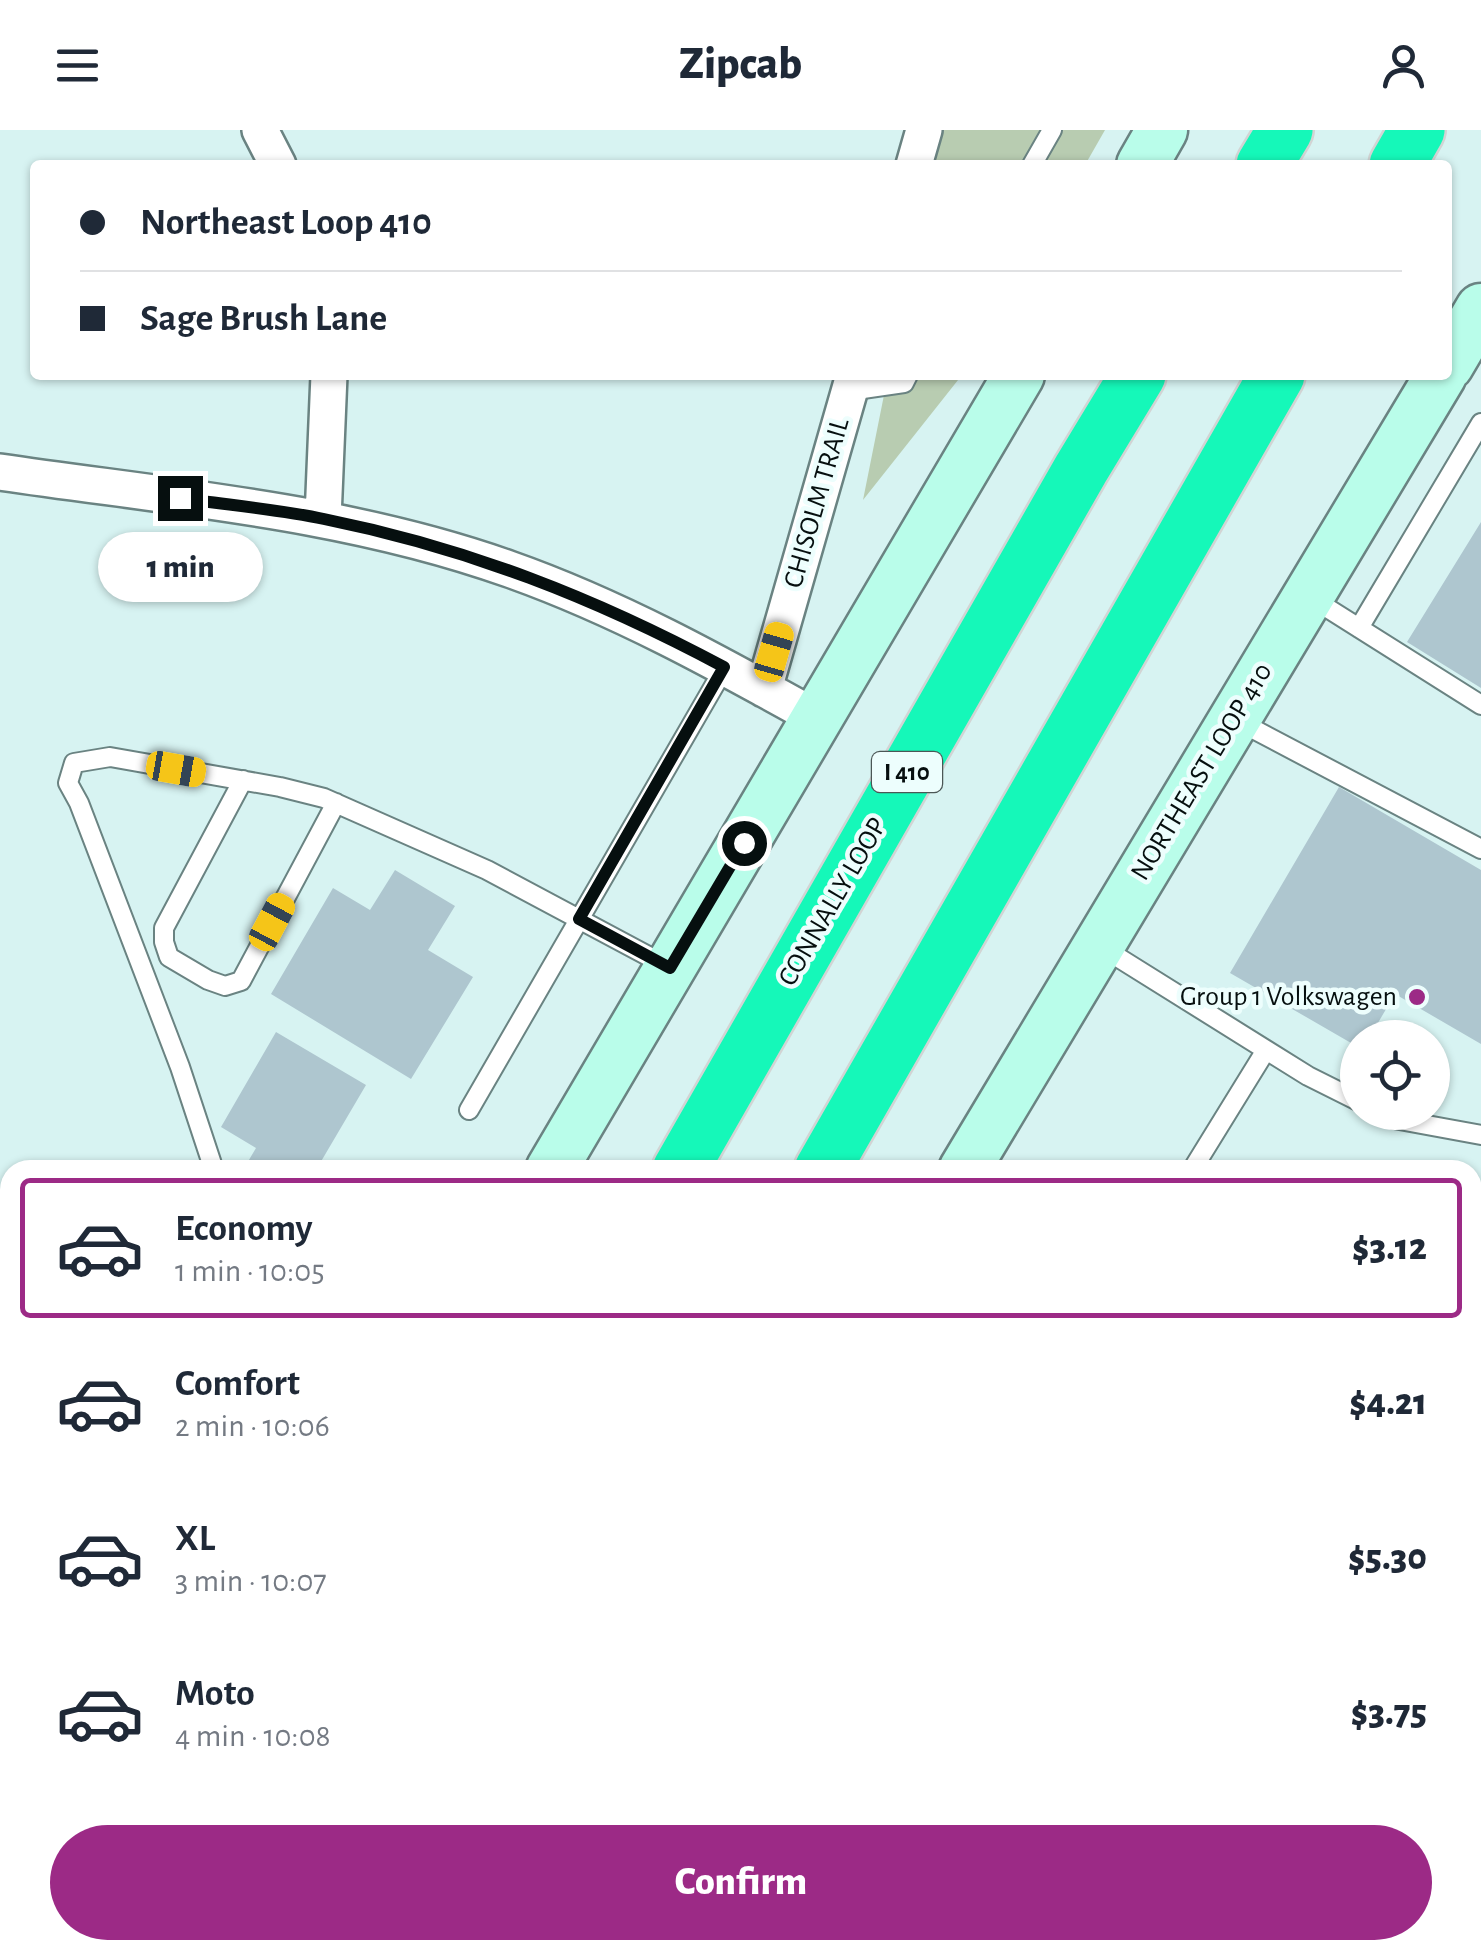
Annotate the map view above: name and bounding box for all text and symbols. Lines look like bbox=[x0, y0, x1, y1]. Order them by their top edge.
icon: menu bbox=[50, 38, 105, 93]
icon: person bbox=[1376, 38, 1431, 93]
text: Zipcab bbox=[679, 42, 802, 87]
text: Northeast Loop 410 bbox=[140, 204, 432, 242]
text: Sage Brush Lane bbox=[140, 300, 387, 338]
street label: CHISOLM TRAIL bbox=[779, 415, 855, 591]
route end bbox=[158, 476, 203, 521]
callout: 1 min bbox=[98, 533, 262, 603]
text: 1 min bbox=[146, 551, 215, 583]
car bbox=[751, 619, 797, 685]
street label: NORTHEAST LOOP 410 bbox=[1126, 659, 1278, 885]
car bbox=[144, 749, 208, 789]
road number: I 410 bbox=[872, 752, 942, 792]
street label: CONNALLY LOOP bbox=[774, 813, 892, 991]
route start bbox=[722, 821, 767, 866]
car bbox=[245, 888, 299, 956]
place label: Group 1 Volkswagen bbox=[1180, 983, 1397, 1011]
marker: Group 1 Volkswagen bbox=[1406, 986, 1428, 1008]
map controls bbox=[1340, 1020, 1450, 1130]
button: locate bbox=[1340, 1020, 1450, 1130]
icon: car bbox=[55, 1203, 145, 1293]
text: Economy bbox=[175, 1210, 313, 1248]
text: $3.12 bbox=[1352, 1229, 1427, 1267]
text: 1 min · 10:05 bbox=[175, 1255, 325, 1287]
icon: car bbox=[55, 1358, 145, 1448]
text: Comfort bbox=[175, 1365, 300, 1403]
text: $4.21 bbox=[1349, 1384, 1427, 1422]
text: 2 min · 10:06 bbox=[175, 1410, 330, 1442]
icon: car bbox=[55, 1513, 145, 1603]
text: XL bbox=[175, 1520, 215, 1558]
text: $5.30 bbox=[1348, 1539, 1427, 1577]
text: 3 min · 10:07 bbox=[175, 1565, 327, 1597]
icon: car bbox=[55, 1668, 145, 1758]
text: Moto bbox=[175, 1675, 255, 1713]
text: $3.75 bbox=[1351, 1694, 1427, 1732]
text: 4 min · 10:08 bbox=[175, 1720, 331, 1752]
button: Confirm bbox=[50, 1825, 1432, 1940]

